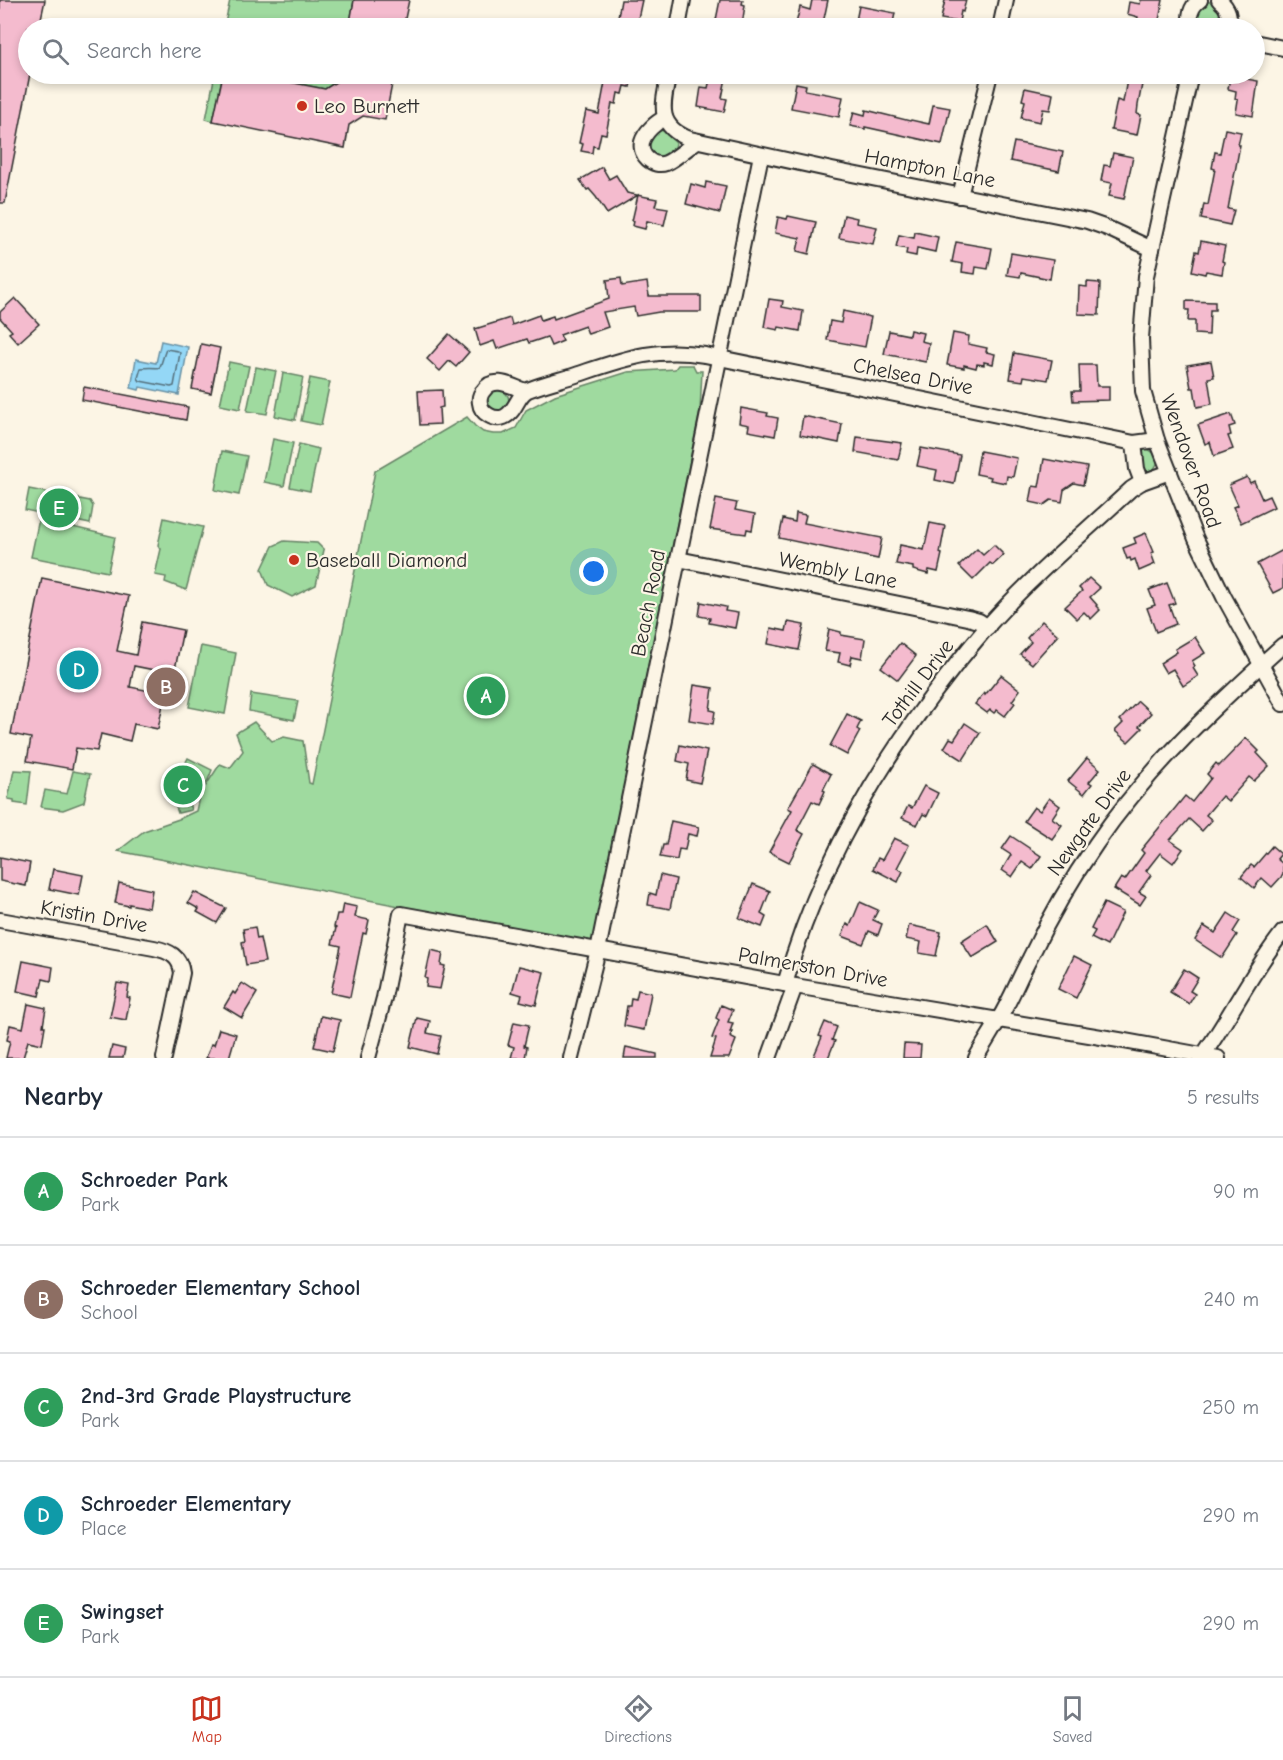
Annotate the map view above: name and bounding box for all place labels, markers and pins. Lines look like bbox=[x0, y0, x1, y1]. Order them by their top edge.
place label: Leo Burnett bbox=[314, 94, 420, 118]
marker: Leo Burnett bbox=[295, 99, 309, 113]
pin: E bbox=[40, 486, 78, 530]
place label: Baseball Diamond bbox=[306, 548, 467, 572]
marker: Baseball Diamond bbox=[287, 553, 301, 567]
pin: D bbox=[60, 648, 98, 692]
pin: B bbox=[146, 664, 186, 710]
pin: A bbox=[466, 674, 506, 718]
pin: C bbox=[164, 762, 202, 808]

